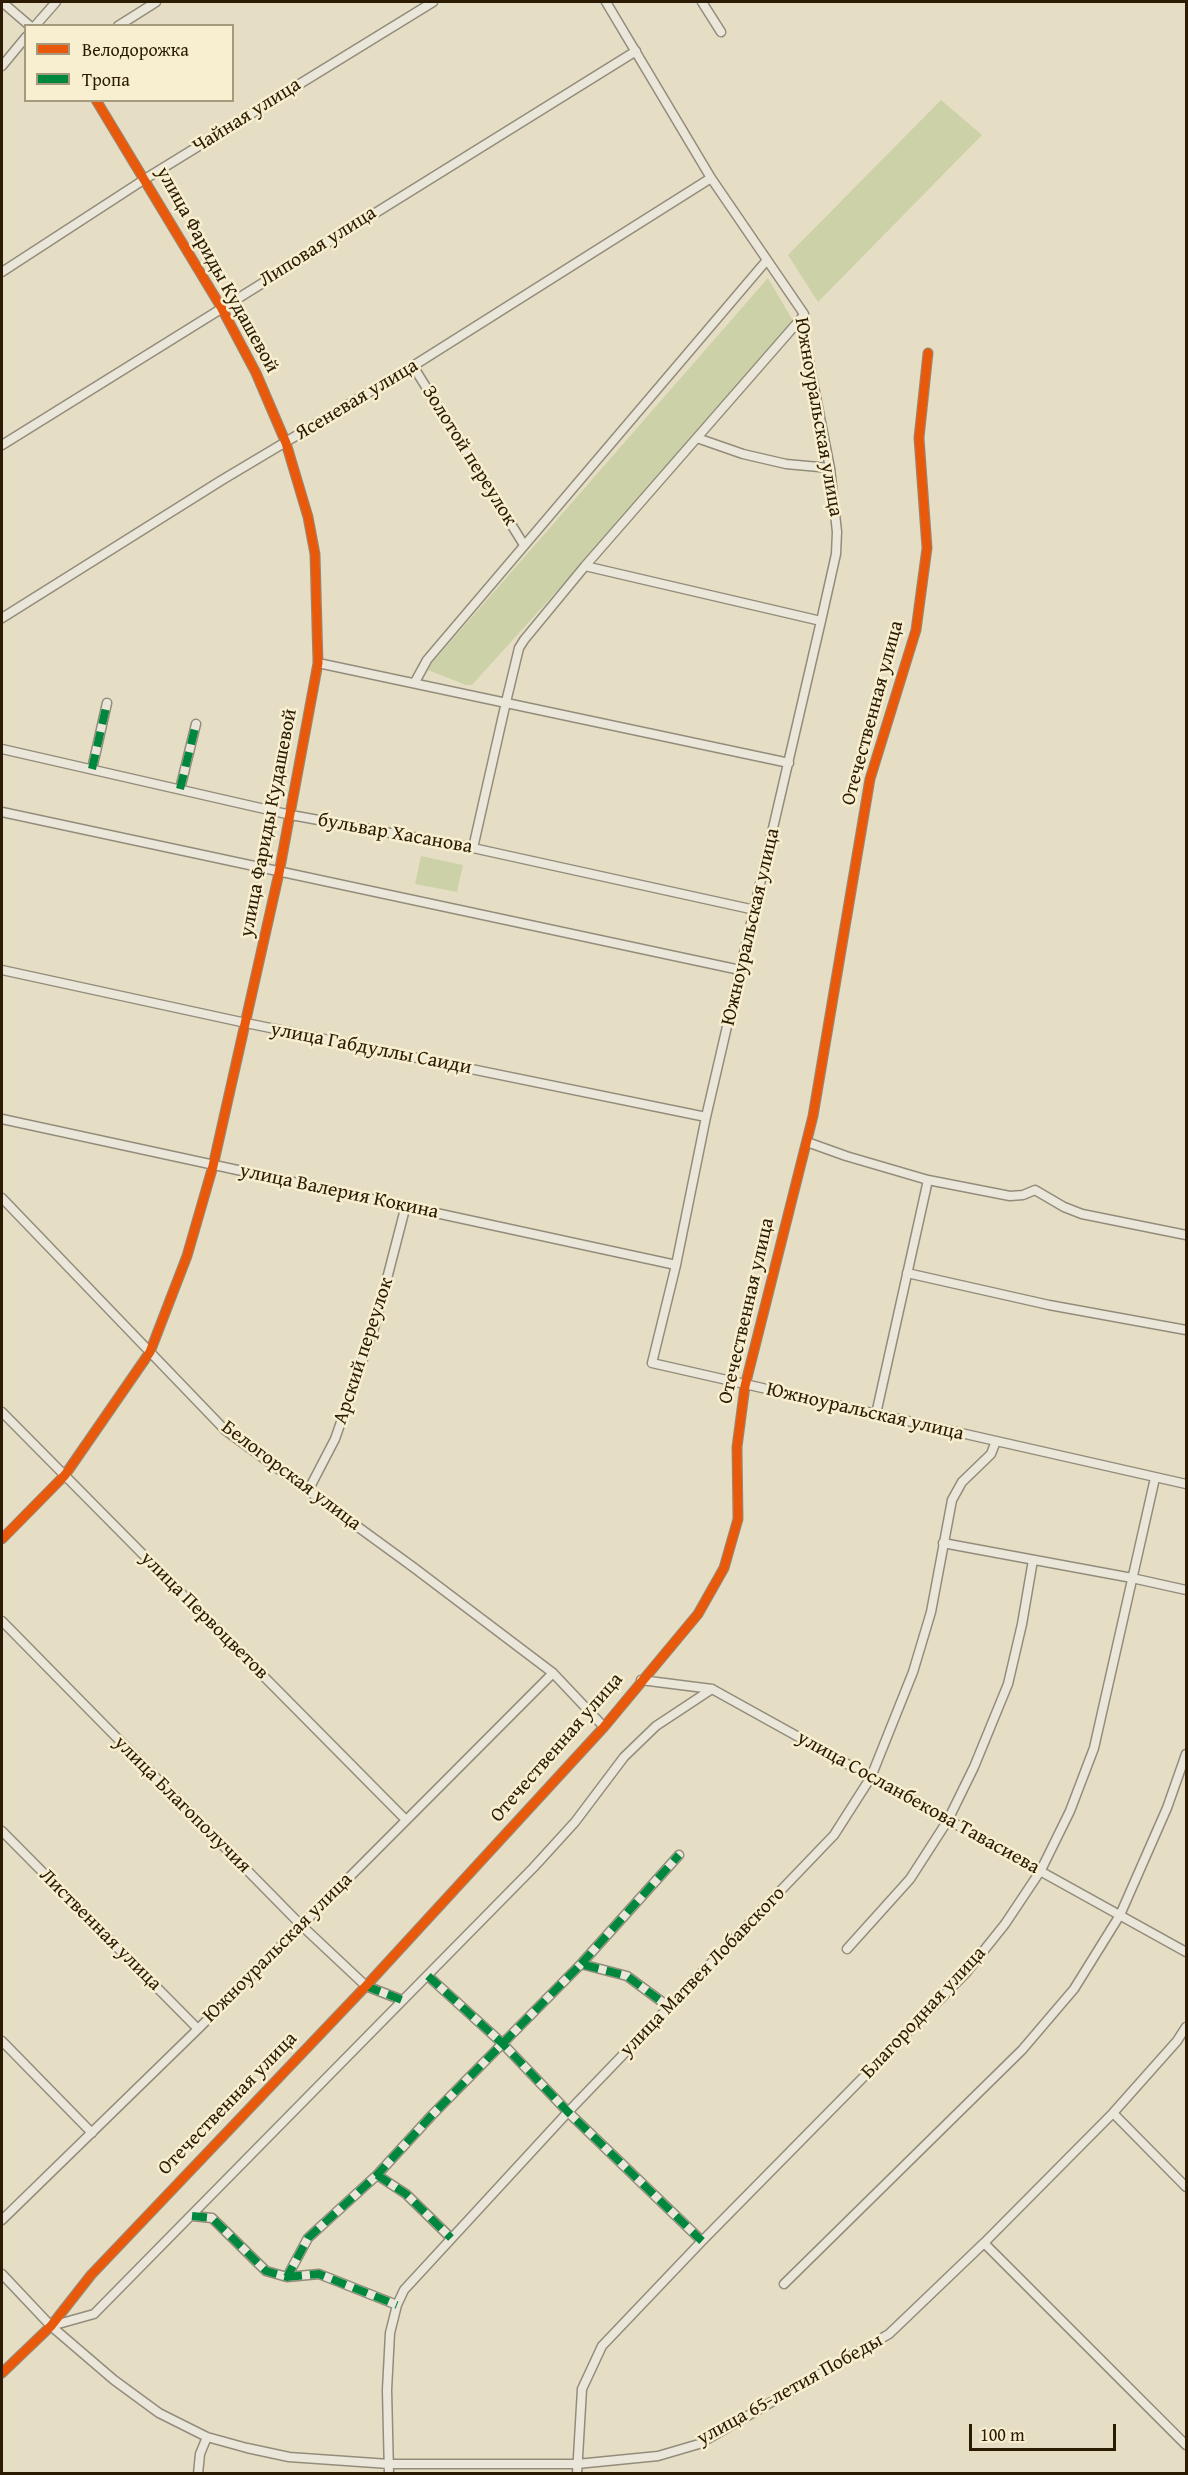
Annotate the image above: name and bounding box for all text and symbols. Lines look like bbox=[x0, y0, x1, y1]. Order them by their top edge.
legend bbox=[24, 24, 234, 102]
text: Велодорожка bbox=[82, 36, 189, 63]
text: Тропа bbox=[82, 66, 130, 93]
street label: Чайная улица bbox=[188, 73, 306, 159]
street label: улица Фариды Кудашевой bbox=[150, 163, 284, 377]
street label: Липовая улица bbox=[255, 201, 381, 293]
street label: Южноуральская улица bbox=[789, 316, 847, 518]
street label: Ясеневая улица bbox=[291, 354, 423, 446]
street label: Золотой переулок bbox=[416, 382, 522, 530]
street label: Отечественная улица bbox=[837, 618, 909, 808]
street label: улица Фариды Кудашевой bbox=[235, 707, 303, 939]
street label: бульвар Хасанова bbox=[316, 809, 474, 859]
street label: Южноуральская улица bbox=[717, 826, 785, 1028]
street label: улица Габдуллы Саиди bbox=[268, 1018, 474, 1080]
street label: улица Валерия Кокина bbox=[237, 1159, 441, 1225]
street label: Отечественная улица bbox=[714, 1216, 780, 1406]
street label: Арский переулок bbox=[329, 1274, 399, 1428]
street label: Южноуральская улица bbox=[764, 1378, 966, 1446]
street label: Белогорская улица bbox=[216, 1416, 366, 1536]
street label: улица Первоцветов bbox=[135, 1547, 273, 1685]
street label: Отечественная улица bbox=[486, 1668, 628, 1828]
street label: улица Сосланбекова Тавасиева bbox=[792, 1726, 1044, 1880]
street label: улица Благополучия bbox=[108, 1731, 256, 1879]
street label: Лиственная улица bbox=[34, 1864, 166, 1996]
street label: Южноуральская улица bbox=[198, 1868, 358, 2028]
street label: улица Матвея Лобавского bbox=[615, 1882, 791, 2062]
street label: Благородная улица bbox=[857, 1942, 991, 2084]
street label: Отечественная улица bbox=[153, 2027, 303, 2181]
street label: улица 65-летия Победы bbox=[693, 2329, 887, 2451]
scale bar bbox=[972, 2412, 1119, 2450]
text: 100 m bbox=[980, 2421, 1025, 2448]

